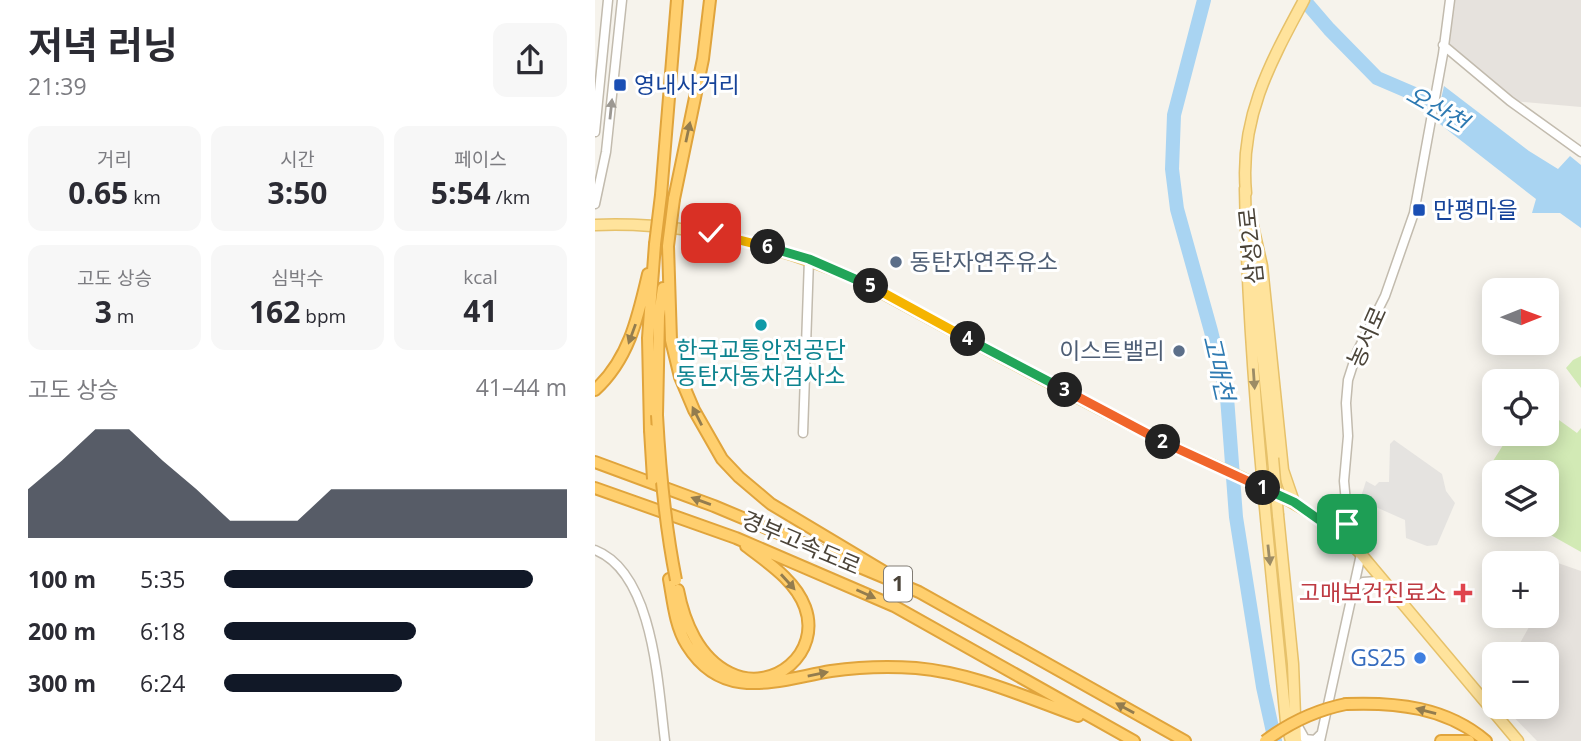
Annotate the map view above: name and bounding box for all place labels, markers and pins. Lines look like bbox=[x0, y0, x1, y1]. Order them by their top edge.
place label: 영내사거리 bbox=[634, 68, 740, 100]
marker: 영내사거리 bbox=[612, 77, 628, 93]
place label: 만평마을 bbox=[1433, 193, 1518, 225]
marker: 만평마을 bbox=[1411, 202, 1427, 218]
pin bbox=[681, 203, 741, 263]
pin: 6 bbox=[751, 230, 785, 264]
place label: 동탄자연주유소 bbox=[910, 245, 1058, 277]
marker: 동탄자연주유소 bbox=[888, 254, 904, 270]
pin: 5 bbox=[853, 268, 889, 304]
marker: 한국교통안전공단 동탄자동차검사소 bbox=[753, 317, 769, 333]
pin: 4 bbox=[951, 322, 985, 356]
place label: 한국교통안전공단 동탄자동차검사소 bbox=[676, 333, 846, 391]
place label: 이스트밸리 bbox=[1059, 334, 1165, 366]
marker: 이스트밸리 bbox=[1171, 343, 1187, 359]
pin: 3 bbox=[1047, 372, 1083, 408]
pin: 2 bbox=[1145, 424, 1181, 460]
pin: 1 bbox=[1245, 470, 1281, 505]
pin bbox=[1317, 494, 1377, 554]
place label: 고매보건진료소 bbox=[1299, 576, 1447, 608]
marker: 고매보건진료소 bbox=[1453, 583, 1473, 603]
place label: GS25 bbox=[1350, 641, 1406, 673]
marker: GS25 bbox=[1412, 650, 1428, 666]

